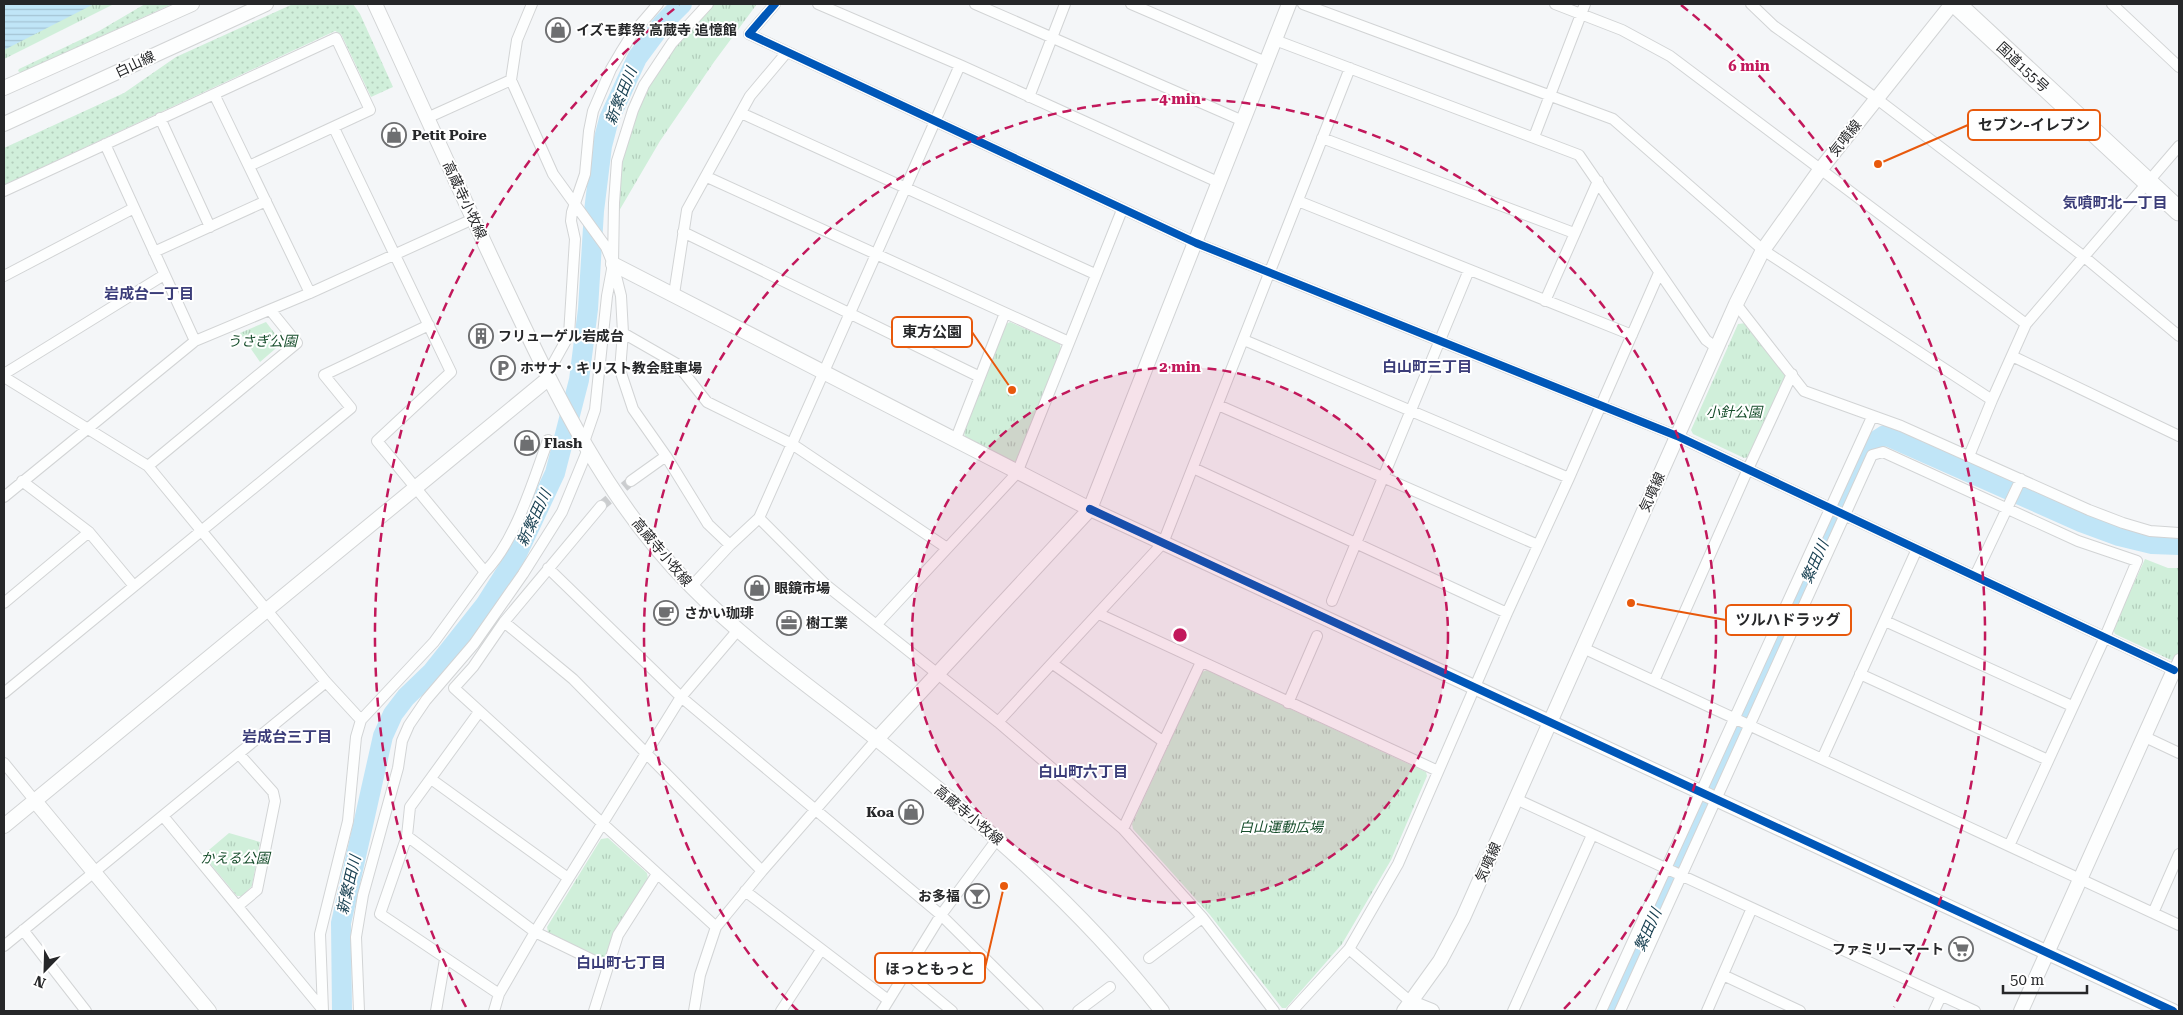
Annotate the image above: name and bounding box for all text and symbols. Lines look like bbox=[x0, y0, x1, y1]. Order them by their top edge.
shop icon: イズモ葬祭 高蔵寺 追憶館 bbox=[545, 17, 571, 43]
place label: イズモ葬祭 高蔵寺 追憶館 bbox=[576, 22, 737, 38]
street label: 国道155号 bbox=[1994, 39, 2052, 95]
street label: 白山線 bbox=[113, 48, 157, 80]
text: 6 min bbox=[1728, 57, 1770, 75]
water label: 新繁田川 bbox=[601, 63, 641, 127]
text: 4 min bbox=[1159, 90, 1201, 108]
callout: セブン-イレブン bbox=[1968, 110, 2100, 140]
text: セブン-イレブン bbox=[1978, 116, 2090, 134]
street label: 気噴線 bbox=[1826, 117, 1864, 159]
shop icon: Petit Poire bbox=[381, 122, 407, 148]
place label: Petit Poire bbox=[412, 127, 487, 143]
street label: 高蔵寺小牧線 bbox=[440, 159, 490, 241]
district label: 気噴町北一丁目 bbox=[2062, 194, 2168, 212]
district label: 岩成台一丁目 bbox=[104, 285, 194, 303]
callout: 東方公園 bbox=[892, 317, 972, 347]
building icon: フリューゲル岩成台 bbox=[468, 323, 494, 349]
text: 東方公園 bbox=[902, 323, 962, 341]
place label: フリューゲル岩成台 bbox=[498, 328, 624, 344]
park label: うさぎ公園 bbox=[227, 333, 299, 349]
parking icon: ホサナ・キリスト教会駐車場 bbox=[490, 355, 516, 381]
text: 2 min bbox=[1159, 358, 1201, 376]
district label: 白山町三丁目 bbox=[1382, 358, 1472, 376]
place label: ホサナ・キリスト教会駐車場 bbox=[520, 360, 702, 376]
park label: 小針公園 bbox=[1706, 404, 1764, 420]
shop icon: Flash bbox=[514, 430, 540, 456]
place label: Flash bbox=[544, 435, 583, 451]
street label: 気噴線 bbox=[1636, 470, 1668, 514]
water label: 新繁田川 bbox=[513, 485, 556, 549]
street label: 高蔵寺小牧線 bbox=[629, 515, 695, 589]
water label: 繁田川 bbox=[1798, 536, 1833, 586]
shop icon: 眼鏡市場 bbox=[744, 575, 770, 601]
place label: 眼鏡市場 bbox=[774, 580, 830, 596]
cafe icon: さかい珈琲 bbox=[653, 600, 679, 626]
place label: さかい珈琲 bbox=[684, 605, 754, 621]
callout: ツルハドラッグ bbox=[1726, 605, 1851, 635]
office icon: 樹工業 bbox=[776, 610, 802, 636]
text: ツルハドラッグ bbox=[1735, 611, 1841, 629]
place label: 樹工業 bbox=[806, 615, 848, 631]
centre of rings bbox=[1171, 626, 1189, 644]
district label: 岩成台三丁目 bbox=[242, 728, 332, 746]
district label: 白山町六丁目 bbox=[1038, 763, 1128, 781]
street label: 高蔵寺小牧線 bbox=[932, 782, 1006, 848]
shop icon: Koa bbox=[898, 799, 924, 825]
place label: Koa bbox=[866, 804, 895, 820]
park label: 白山運動広場 bbox=[1239, 819, 1325, 835]
street label: 気噴線 bbox=[1472, 840, 1504, 884]
park label: かえる公園 bbox=[200, 850, 272, 866]
water label: 新繁田川 bbox=[333, 852, 365, 916]
bar icon: お多福 bbox=[964, 883, 990, 909]
place label: お多福 bbox=[918, 888, 960, 904]
water label: 繁田川 bbox=[1631, 904, 1666, 954]
supermarket icon: ファミリーマート bbox=[1948, 936, 1974, 962]
place label: ファミリーマート bbox=[1832, 941, 1944, 957]
north arrow bbox=[20, 945, 70, 995]
callout: ほっともっと bbox=[875, 953, 985, 983]
district label: 白山町七丁目 bbox=[576, 954, 666, 972]
text: ほっともっと bbox=[885, 960, 975, 978]
scale bar bbox=[2003, 962, 2087, 994]
text: 50 m bbox=[2010, 971, 2045, 989]
text: N bbox=[32, 972, 48, 991]

